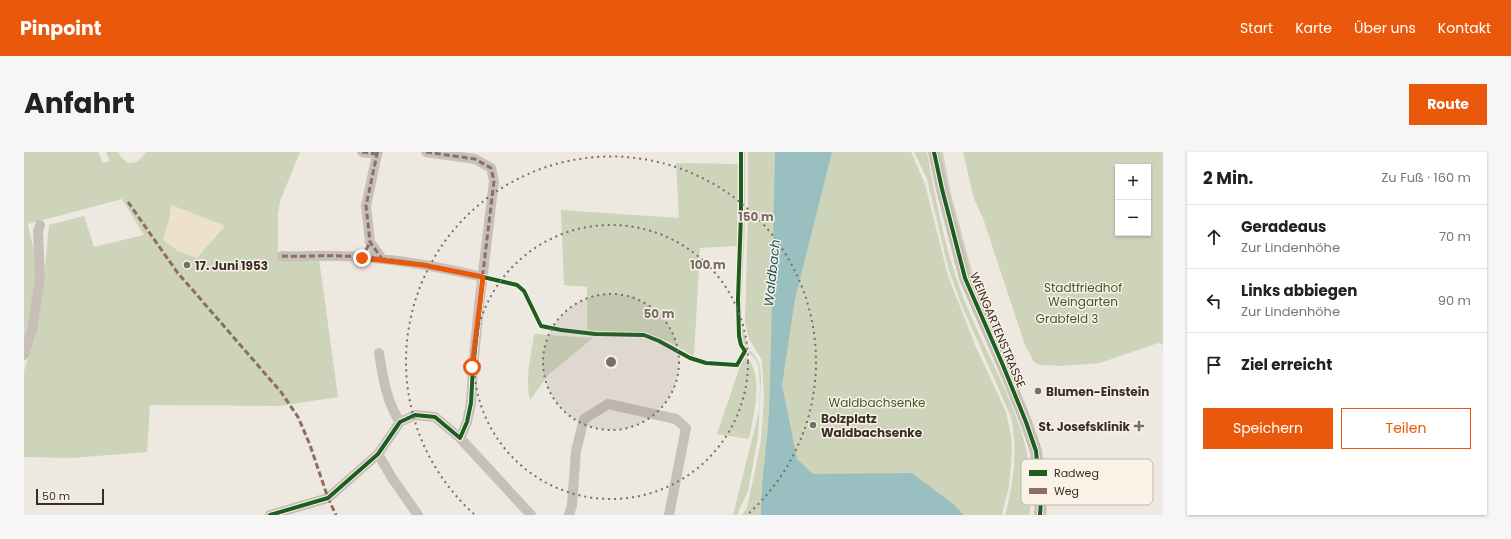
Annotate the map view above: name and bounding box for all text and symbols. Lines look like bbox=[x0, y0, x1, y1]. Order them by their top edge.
text: Pinpoint bbox=[20, 15, 101, 42]
text: Start bbox=[1240, 18, 1273, 38]
text: Karte bbox=[1295, 18, 1332, 38]
text: Über uns bbox=[1354, 18, 1416, 38]
text: Kontakt bbox=[1438, 18, 1491, 38]
text: Anfahrt bbox=[24, 84, 135, 123]
button: Route bbox=[1409, 84, 1487, 125]
map controls bbox=[1115, 164, 1151, 236]
button: + bbox=[1115, 164, 1151, 200]
text: 2 Min. bbox=[1203, 166, 1253, 190]
text: Zu Fuß · 160 m bbox=[1381, 168, 1471, 187]
button: − bbox=[1115, 200, 1151, 236]
text: 150 m bbox=[738, 208, 774, 225]
text: Geradeaus bbox=[1241, 216, 1326, 237]
icon: ahead bbox=[1203, 226, 1225, 248]
text: 70 m bbox=[1439, 227, 1471, 246]
text: Zur Lindenhöhe bbox=[1241, 238, 1340, 257]
water label: Waldbach bbox=[759, 239, 785, 307]
route end bbox=[353, 249, 371, 267]
text: 100 m bbox=[690, 256, 726, 273]
place label: 17. Juni 1953 bbox=[195, 257, 268, 274]
marker: 17. Juni 1953 bbox=[182, 260, 192, 270]
street label: WEINGARTENSTRASSE bbox=[966, 269, 1030, 391]
park label: Stadtfriedhof Weingarten bbox=[1044, 279, 1122, 310]
text: Links abbiegen bbox=[1241, 280, 1357, 301]
icon: left bbox=[1203, 290, 1225, 312]
text: 90 m bbox=[1438, 291, 1471, 310]
text: Zur Lindenhöhe bbox=[1241, 302, 1340, 321]
text: 50 m bbox=[644, 305, 675, 322]
park label: Grabfeld 3 bbox=[1036, 310, 1098, 327]
icon: arrive bbox=[1203, 354, 1225, 376]
text: Ziel erreicht bbox=[1241, 354, 1332, 375]
centre of rings bbox=[604, 355, 618, 369]
route start bbox=[463, 358, 481, 376]
place label: Blumen-Einstein bbox=[1046, 383, 1149, 400]
marker: Blumen-Einstein bbox=[1033, 386, 1043, 396]
park label: Waldbachsenke bbox=[828, 394, 926, 411]
button: Speichern bbox=[1203, 408, 1333, 449]
button: Teilen bbox=[1341, 408, 1471, 449]
place label: Bolzplatz Waldbachsenke bbox=[821, 410, 923, 441]
place label: St. Josefsklinik bbox=[1039, 418, 1131, 435]
marker: Bolzplatz Waldbachsenke bbox=[808, 420, 818, 430]
marker: St. Josefsklinik bbox=[1133, 420, 1145, 432]
legend bbox=[1021, 459, 1153, 505]
text: Radweg bbox=[1054, 465, 1099, 481]
text: Weg bbox=[1054, 483, 1079, 499]
scale bar bbox=[36, 487, 104, 506]
text: 50 m bbox=[42, 488, 70, 504]

